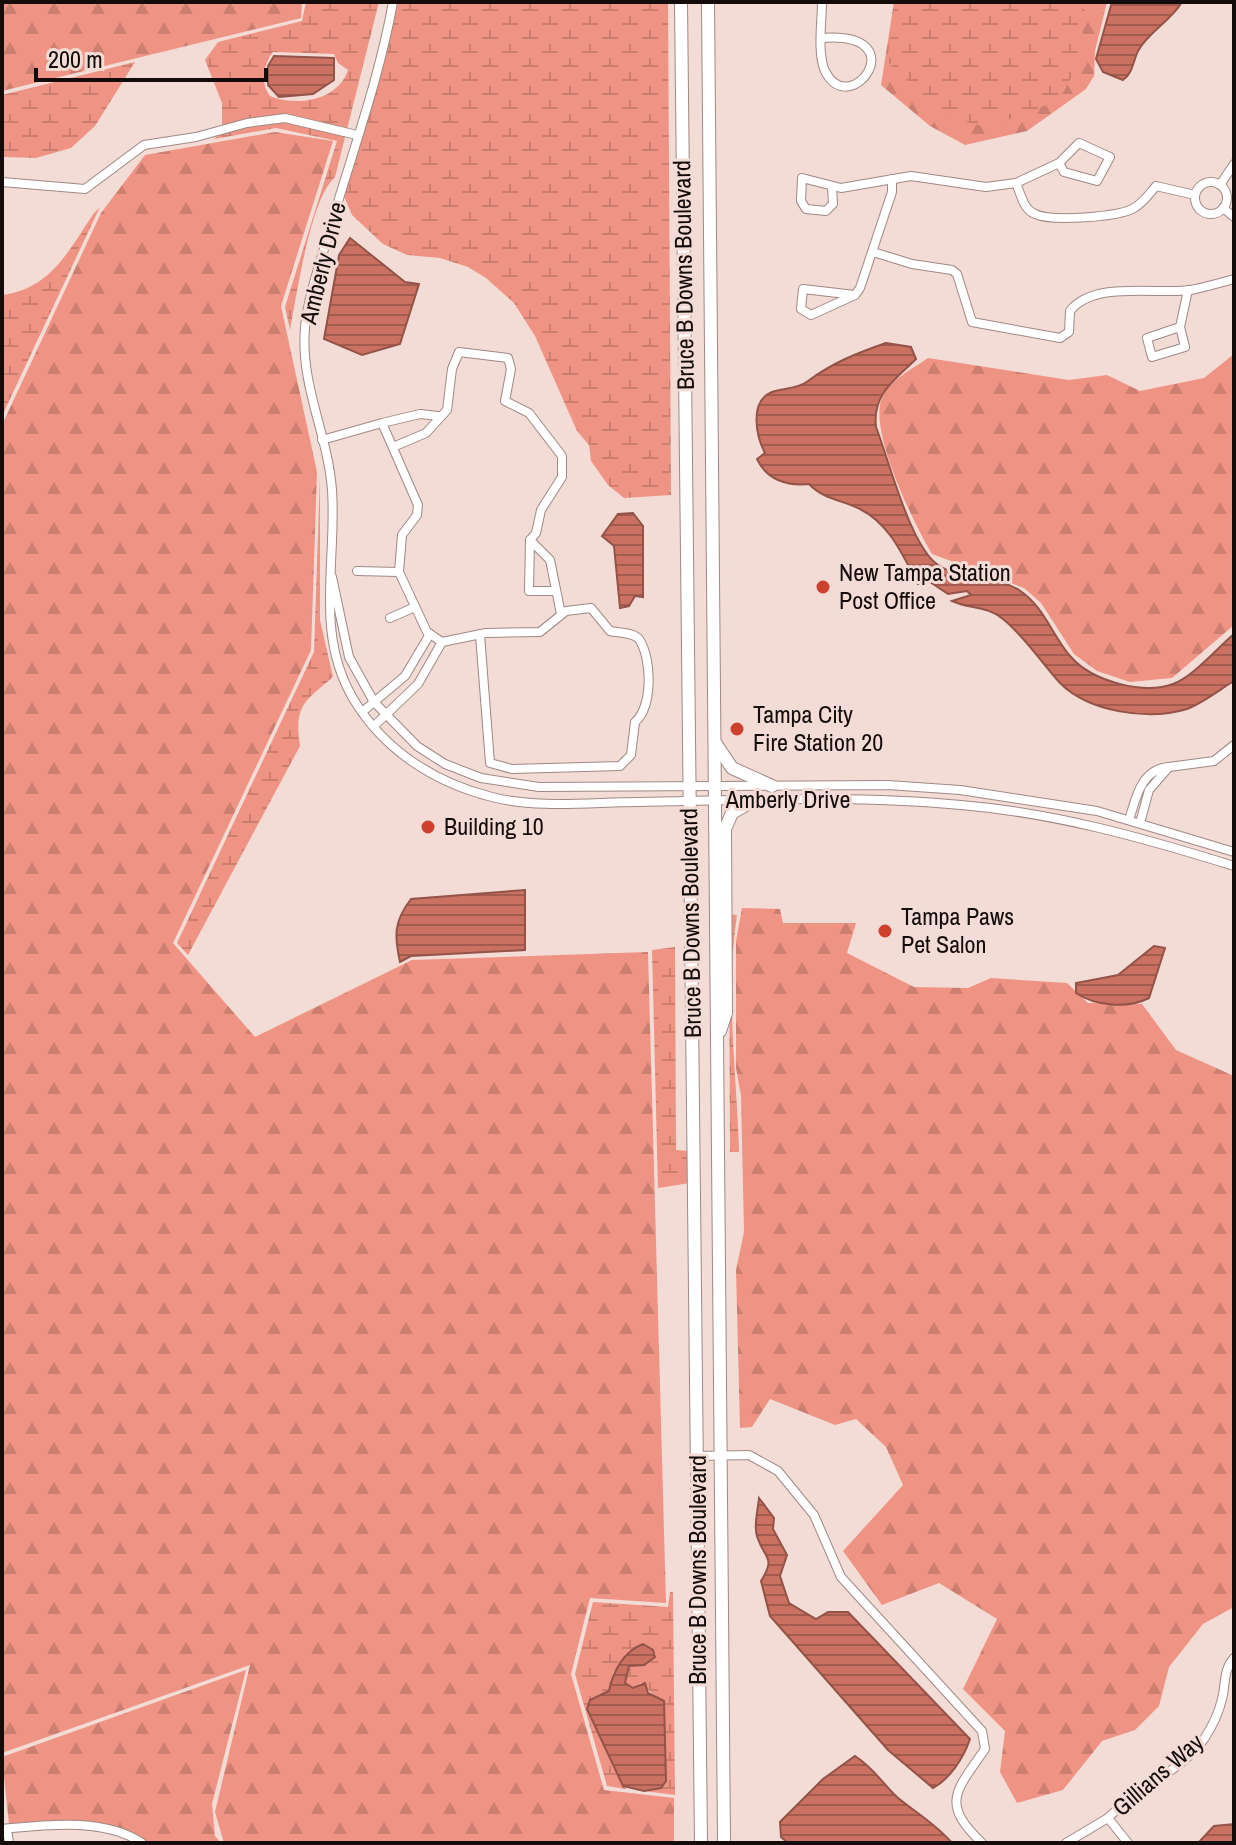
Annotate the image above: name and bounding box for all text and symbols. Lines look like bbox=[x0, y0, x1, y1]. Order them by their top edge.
scale bar bbox=[36, 32, 266, 82]
text: 200 m bbox=[48, 43, 103, 75]
street label: Bruce B Downs Boulevard bbox=[665, 160, 701, 390]
street label: Amberly Drive bbox=[291, 198, 353, 328]
place label: New Tampa Station Post Office bbox=[839, 556, 1011, 616]
marker: New Tampa Station Post Office bbox=[814, 578, 832, 596]
place label: Tampa City Fire Station 20 bbox=[753, 698, 883, 758]
marker: Tampa City Fire Station 20 bbox=[728, 720, 746, 738]
street label: Amberly Drive bbox=[725, 783, 850, 815]
street label: Bruce B Downs Boulevard bbox=[672, 808, 708, 1038]
place label: Building 10 bbox=[444, 810, 544, 842]
marker: Building 10 bbox=[419, 818, 437, 836]
place label: Tampa Paws Pet Salon bbox=[901, 900, 1014, 960]
marker: Tampa Paws Pet Salon bbox=[876, 922, 894, 940]
street label: Bruce B Downs Boulevard bbox=[681, 1455, 713, 1685]
street label: Gillians Way bbox=[1105, 1726, 1210, 1823]

